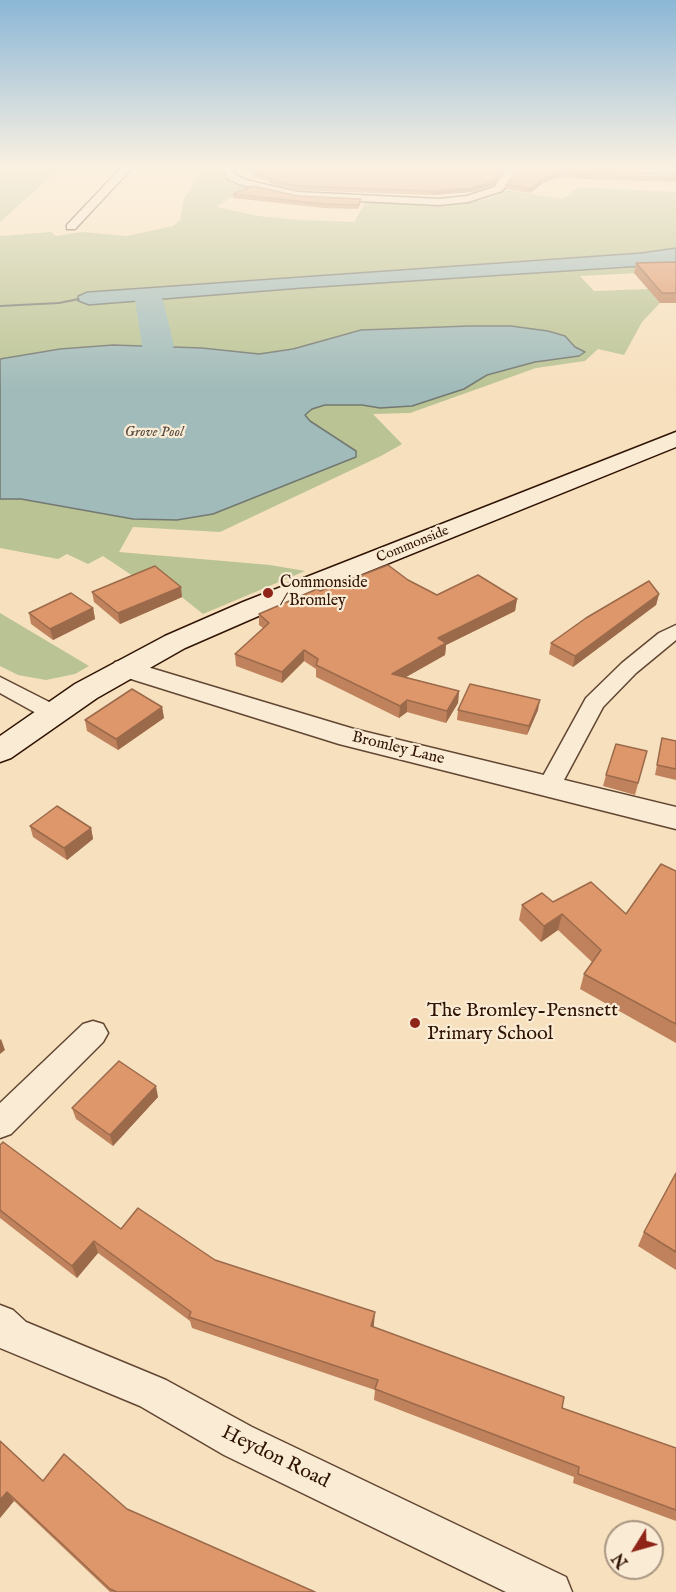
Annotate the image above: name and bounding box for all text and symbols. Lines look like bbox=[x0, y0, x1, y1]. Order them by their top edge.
water label: Grove Pool bbox=[124, 424, 184, 442]
street label: Commonside bbox=[374, 523, 452, 567]
place label: Commonside / Bromley bbox=[280, 574, 368, 612]
marker: Commonside / Bromley bbox=[261, 586, 275, 600]
street label: Bromley Lane bbox=[350, 728, 446, 770]
place label: The Bromley-Pensnett Primary School bbox=[427, 1000, 618, 1047]
marker: The Bromley-Pensnett Primary School bbox=[408, 1016, 422, 1030]
street label: Heydon Road bbox=[217, 1422, 333, 1494]
north arrow bbox=[604, 1520, 664, 1580]
text: N bbox=[609, 1548, 633, 1571]

